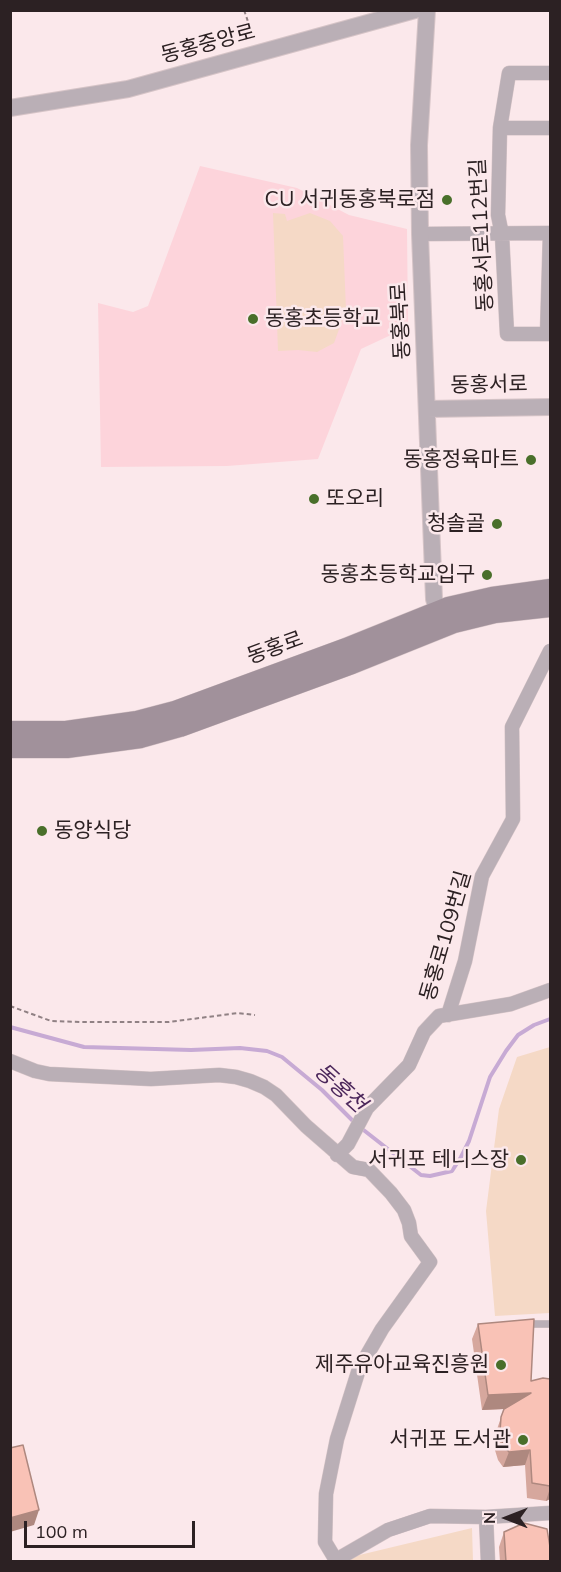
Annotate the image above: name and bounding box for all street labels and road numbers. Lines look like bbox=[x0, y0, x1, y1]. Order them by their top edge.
street label: 동홍중앙로 bbox=[158, 19, 258, 69]
street label: 동홍서로112번길 bbox=[465, 158, 499, 312]
street label: 동홍북로 bbox=[386, 282, 416, 360]
street label: 동홍서로 bbox=[450, 372, 528, 398]
street label: 동홍로 bbox=[243, 626, 307, 670]
street label: 동홍로109번길 bbox=[415, 868, 477, 1004]

